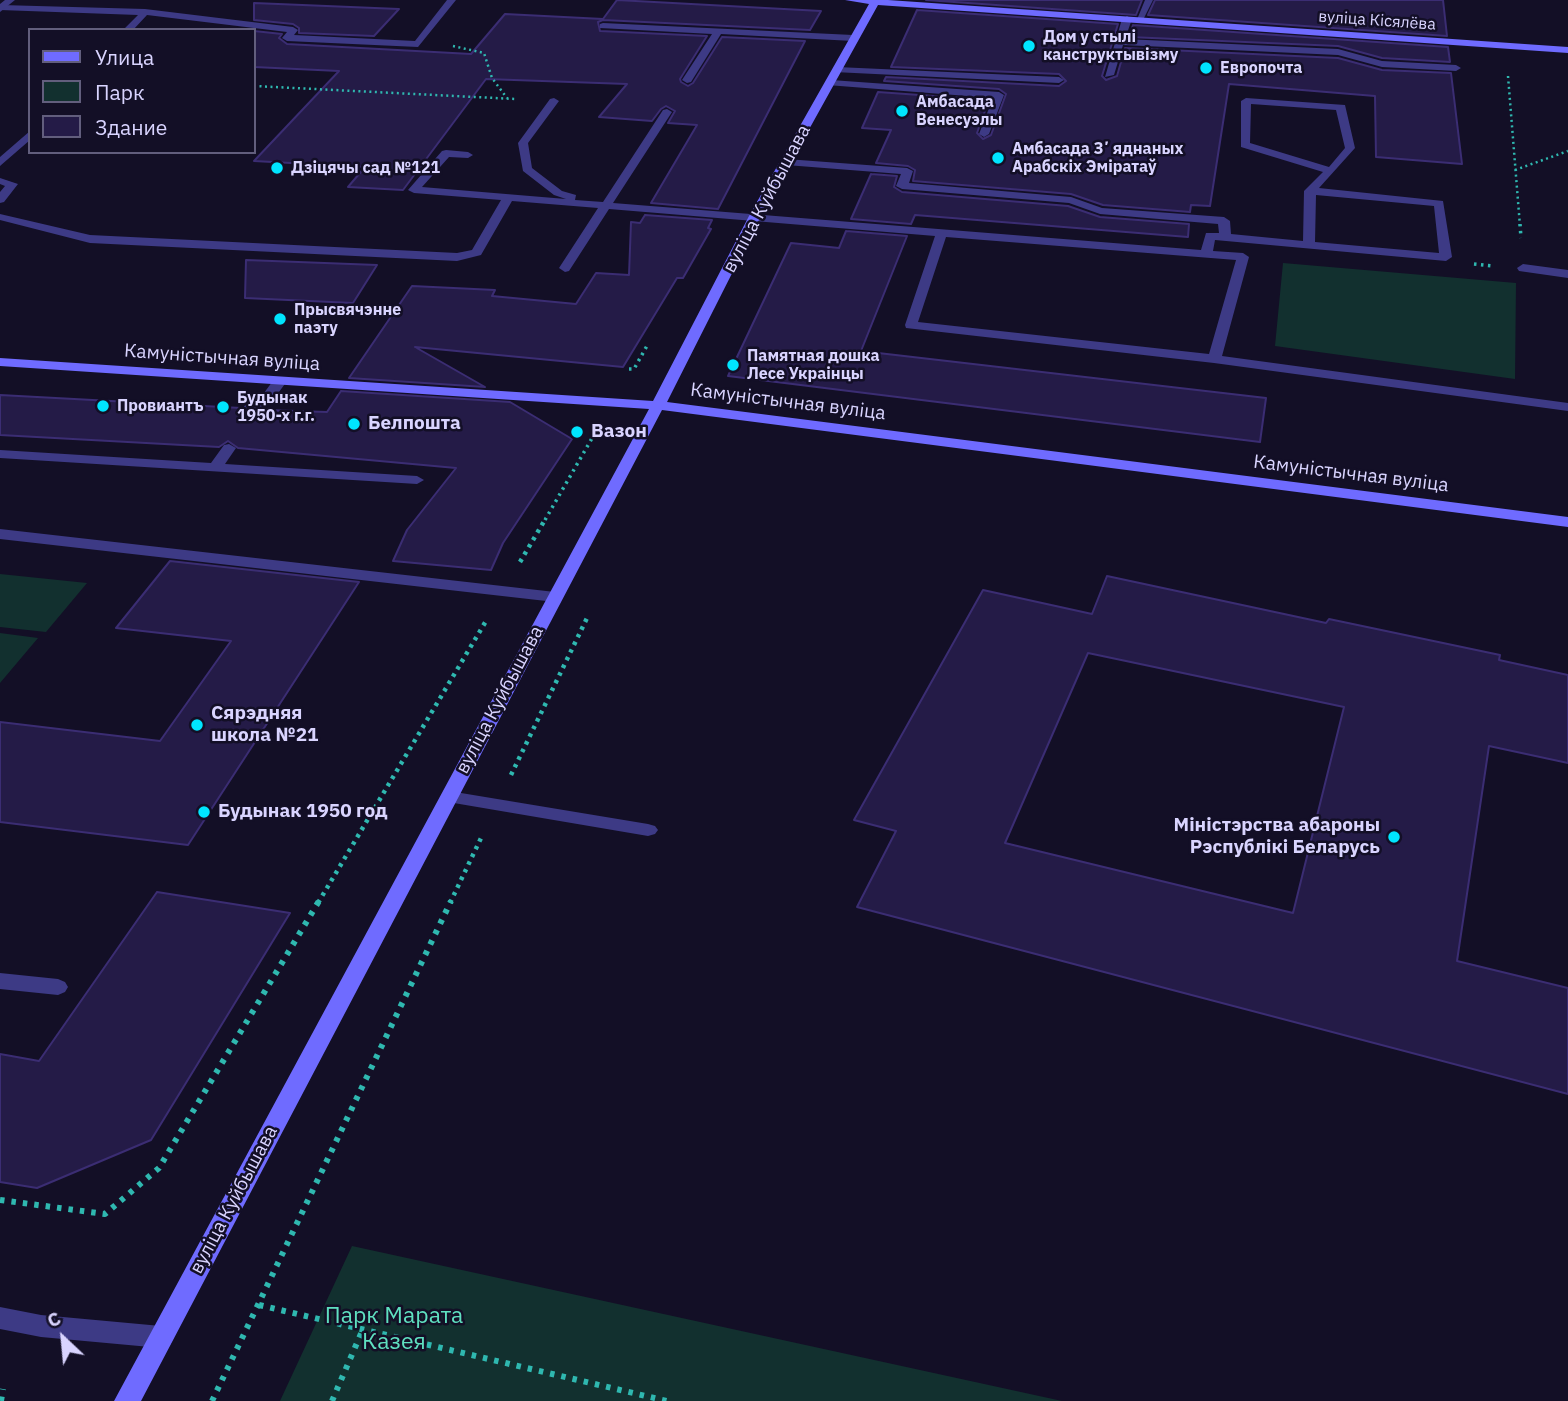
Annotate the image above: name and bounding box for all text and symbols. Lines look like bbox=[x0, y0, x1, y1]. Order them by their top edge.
street label: вуліца Кісялёва bbox=[1318, 7, 1436, 35]
place label: Дом у стылі канструктывізму bbox=[1043, 27, 1178, 65]
legend bbox=[28, 28, 256, 154]
marker: Дом у стылі канструктывізму bbox=[1021, 38, 1037, 54]
text: Улица bbox=[95, 43, 154, 71]
place label: Европочта bbox=[1220, 58, 1302, 78]
marker: Европочта bbox=[1198, 60, 1214, 76]
text: Парк bbox=[95, 78, 145, 106]
place label: Амбасада Венесуэлы bbox=[916, 92, 1002, 130]
marker: Амбасада Венесуэлы bbox=[894, 103, 910, 119]
text: Здание bbox=[95, 113, 167, 141]
street label: вуліца Куйбышава bbox=[718, 121, 816, 277]
place label: Амбасада Зʼяднаных Арабскіх Эміратаў bbox=[1012, 139, 1183, 177]
marker: Амбасада Зʼяднаных Арабскіх Эміратаў bbox=[990, 150, 1006, 166]
place label: Дзіцячы сад №121 bbox=[291, 158, 440, 178]
marker: Дзіцячы сад №121 bbox=[269, 160, 285, 176]
place label: Прысвячэнне паэту bbox=[294, 300, 401, 338]
marker: Прысвячэнне паэту bbox=[272, 311, 288, 327]
street label: Камуністычная вуліца bbox=[123, 340, 321, 376]
place label: Памятная дошка Лесе Украінцы bbox=[747, 346, 880, 384]
marker: Памятная дошка Лесе Украінцы bbox=[725, 357, 741, 373]
street label: Камуністычная вуліца bbox=[689, 379, 887, 425]
place label: Будынак 1950-х г.г. bbox=[237, 388, 315, 426]
place label: Провиантъ bbox=[117, 396, 203, 416]
marker: Провиантъ bbox=[95, 398, 111, 414]
marker: Будынак 1950-х г.г. bbox=[215, 399, 231, 415]
place label: Белпошта bbox=[368, 413, 461, 435]
marker: Белпошта bbox=[346, 416, 362, 432]
place label: Вазон bbox=[591, 421, 647, 443]
marker: Вазон bbox=[569, 424, 585, 440]
street label: Камуністычная вуліца bbox=[1252, 451, 1450, 497]
street label: вуліца Куйбышава bbox=[451, 622, 549, 778]
place label: Сярэдняя школа №21 bbox=[211, 703, 318, 747]
marker: Сярэдняя школа №21 bbox=[189, 717, 205, 733]
place label: Будынак 1950 год bbox=[218, 801, 387, 823]
marker: Будынак 1950 год bbox=[196, 804, 212, 820]
place label: Міністэрства абароны Рэспублікі Беларусь bbox=[1174, 815, 1380, 859]
marker: Міністэрства абароны Рэспублікі Беларусь bbox=[1386, 829, 1402, 845]
street label: вуліца Куйбышава bbox=[185, 1122, 283, 1278]
park label: Парк Марата Казея bbox=[325, 1302, 463, 1356]
north arrow bbox=[28, 1303, 98, 1373]
text: С bbox=[43, 1306, 65, 1333]

